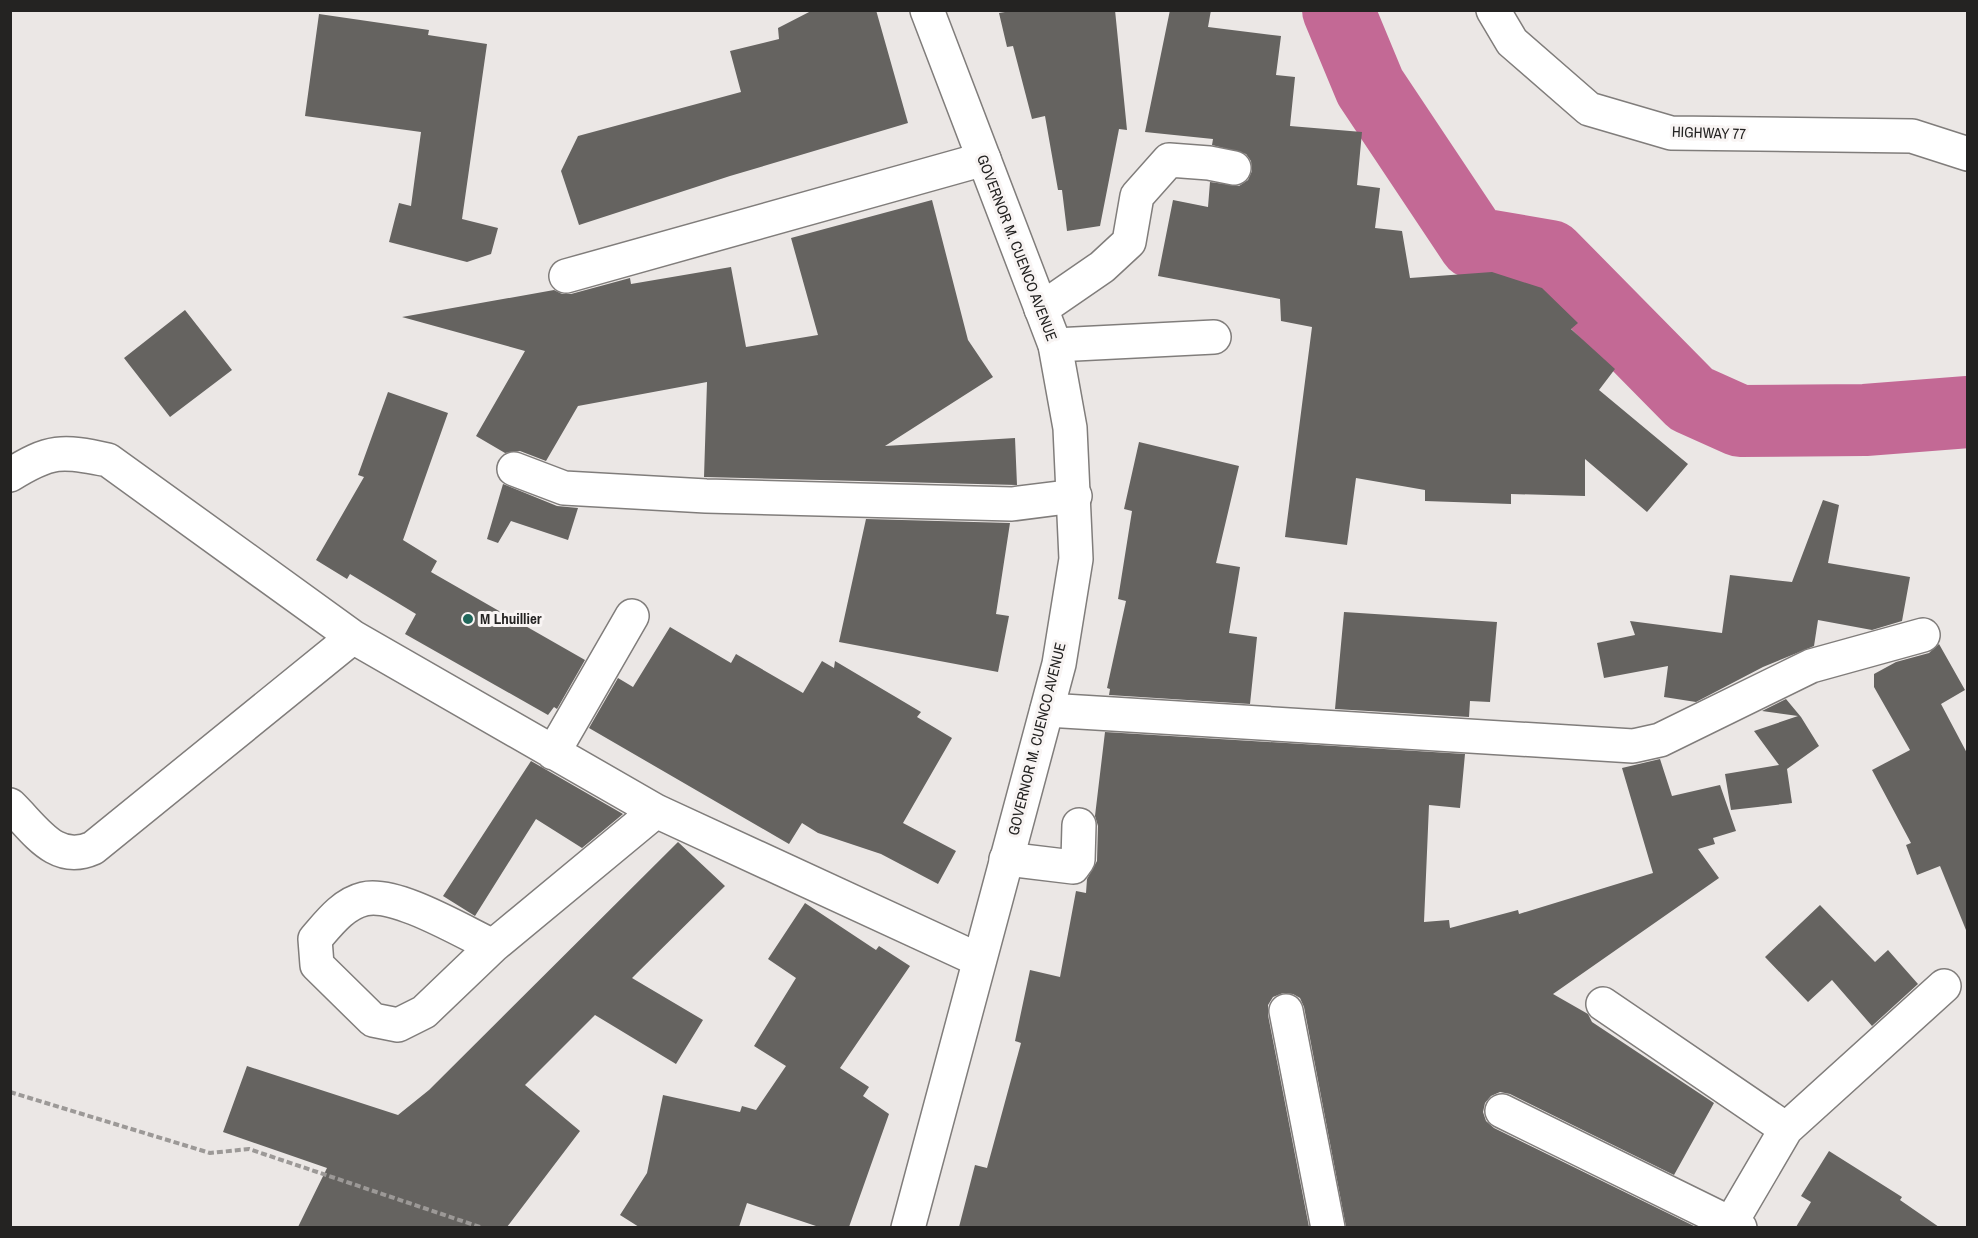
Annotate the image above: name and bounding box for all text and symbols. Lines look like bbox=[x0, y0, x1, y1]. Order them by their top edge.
street label: HIGHWAY 77 bbox=[1672, 121, 1747, 144]
street label: GOVERNOR M. CUENCO AVENUE bbox=[972, 152, 1063, 344]
place label: M Lhuillier bbox=[480, 608, 542, 629]
marker: M Lhuillier bbox=[461, 612, 475, 626]
street label: GOVERNOR M. CUENCO AVENUE bbox=[1002, 640, 1071, 837]

